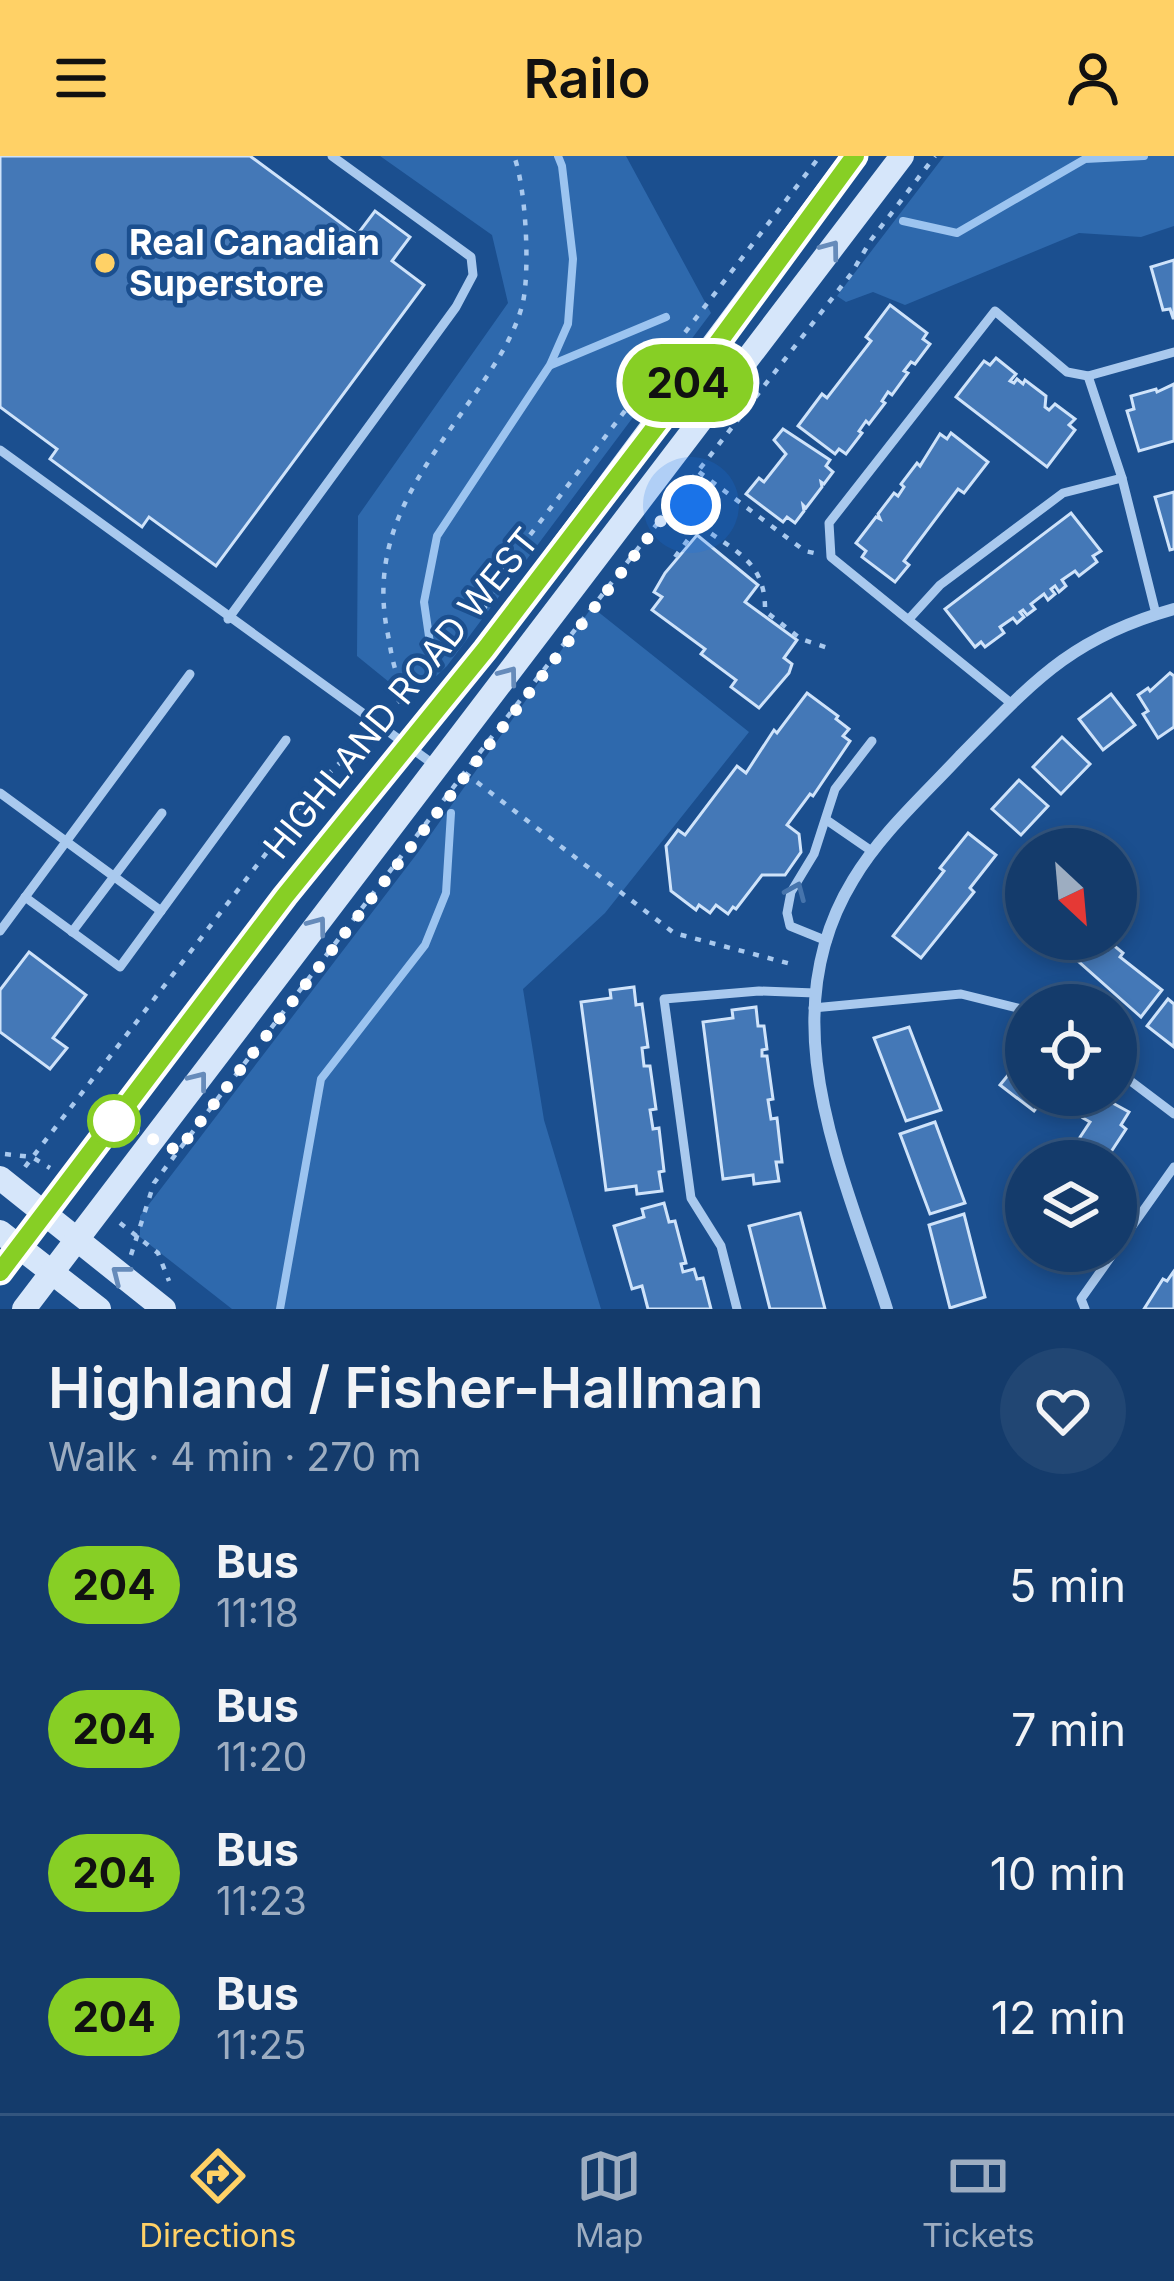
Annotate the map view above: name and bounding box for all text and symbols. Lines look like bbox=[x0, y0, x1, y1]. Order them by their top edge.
icon: menu bbox=[48, 45, 114, 111]
icon: person bbox=[1060, 45, 1126, 111]
text: Railo bbox=[523, 46, 651, 111]
place label: Real Canadian Superstore bbox=[129, 220, 380, 305]
one-way arrow bbox=[817, 241, 839, 262]
marker: Real Canadian Superstore bbox=[92, 250, 118, 276]
line badge: 204 bbox=[619, 344, 757, 422]
text: 204 bbox=[646, 357, 730, 408]
your location bbox=[661, 475, 721, 535]
street label: HIGHLAND ROAD WEST bbox=[254, 519, 548, 867]
one-way arrow bbox=[494, 667, 516, 688]
north arrow bbox=[1005, 828, 1137, 960]
map controls bbox=[1005, 828, 1137, 1272]
one-way arrow bbox=[782, 882, 806, 903]
one-way arrow bbox=[304, 917, 325, 939]
button: locate bbox=[1005, 984, 1137, 1116]
one-way arrow bbox=[185, 1072, 207, 1093]
unlabelled marker bbox=[89, 1096, 139, 1146]
button: layers bbox=[1005, 1140, 1137, 1272]
one-way arrow bbox=[112, 1267, 134, 1288]
button: heart bbox=[1000, 1348, 1126, 1474]
text: Highland / Fisher-Hallman bbox=[48, 1353, 764, 1422]
text: Walk · 4 min · 270 m bbox=[48, 1433, 421, 1480]
text: Bus bbox=[216, 1534, 299, 1589]
text: 5 min bbox=[1009, 1558, 1126, 1613]
text: 204 bbox=[72, 1559, 156, 1610]
text: 11:18 bbox=[216, 1589, 299, 1636]
text: Bus bbox=[216, 1678, 299, 1733]
text: 7 min bbox=[1011, 1702, 1126, 1757]
text: 204 bbox=[72, 1703, 156, 1754]
text: 11:20 bbox=[216, 1733, 307, 1780]
text: Bus bbox=[216, 1822, 299, 1877]
text: 10 min bbox=[990, 1846, 1126, 1901]
text: 204 bbox=[72, 1847, 156, 1898]
text: 11:23 bbox=[216, 1877, 307, 1924]
text: Bus bbox=[216, 1966, 299, 2021]
text: 12 min bbox=[991, 1990, 1126, 2045]
text: 204 bbox=[72, 1991, 156, 2042]
text: 11:25 bbox=[216, 2021, 306, 2068]
tab: Directions bbox=[139, 2143, 297, 2255]
tab: Map bbox=[575, 2143, 644, 2255]
tab: Tickets bbox=[922, 2143, 1035, 2255]

